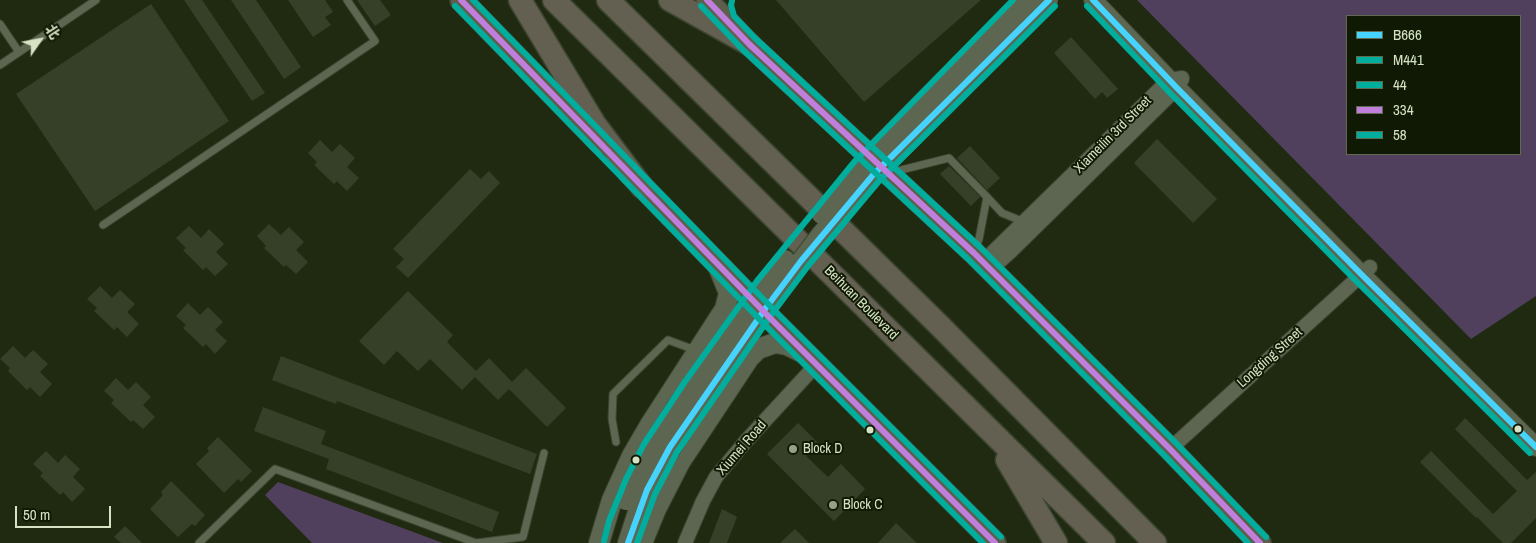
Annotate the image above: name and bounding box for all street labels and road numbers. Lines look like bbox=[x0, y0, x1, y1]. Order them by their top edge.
street label: Xiameilin 3rd Street bbox=[1071, 93, 1155, 177]
street label: Beihuan Boulevard bbox=[821, 263, 901, 343]
street label: Longding Street bbox=[1234, 324, 1306, 392]
street label: Xiumei Road bbox=[714, 417, 770, 479]

